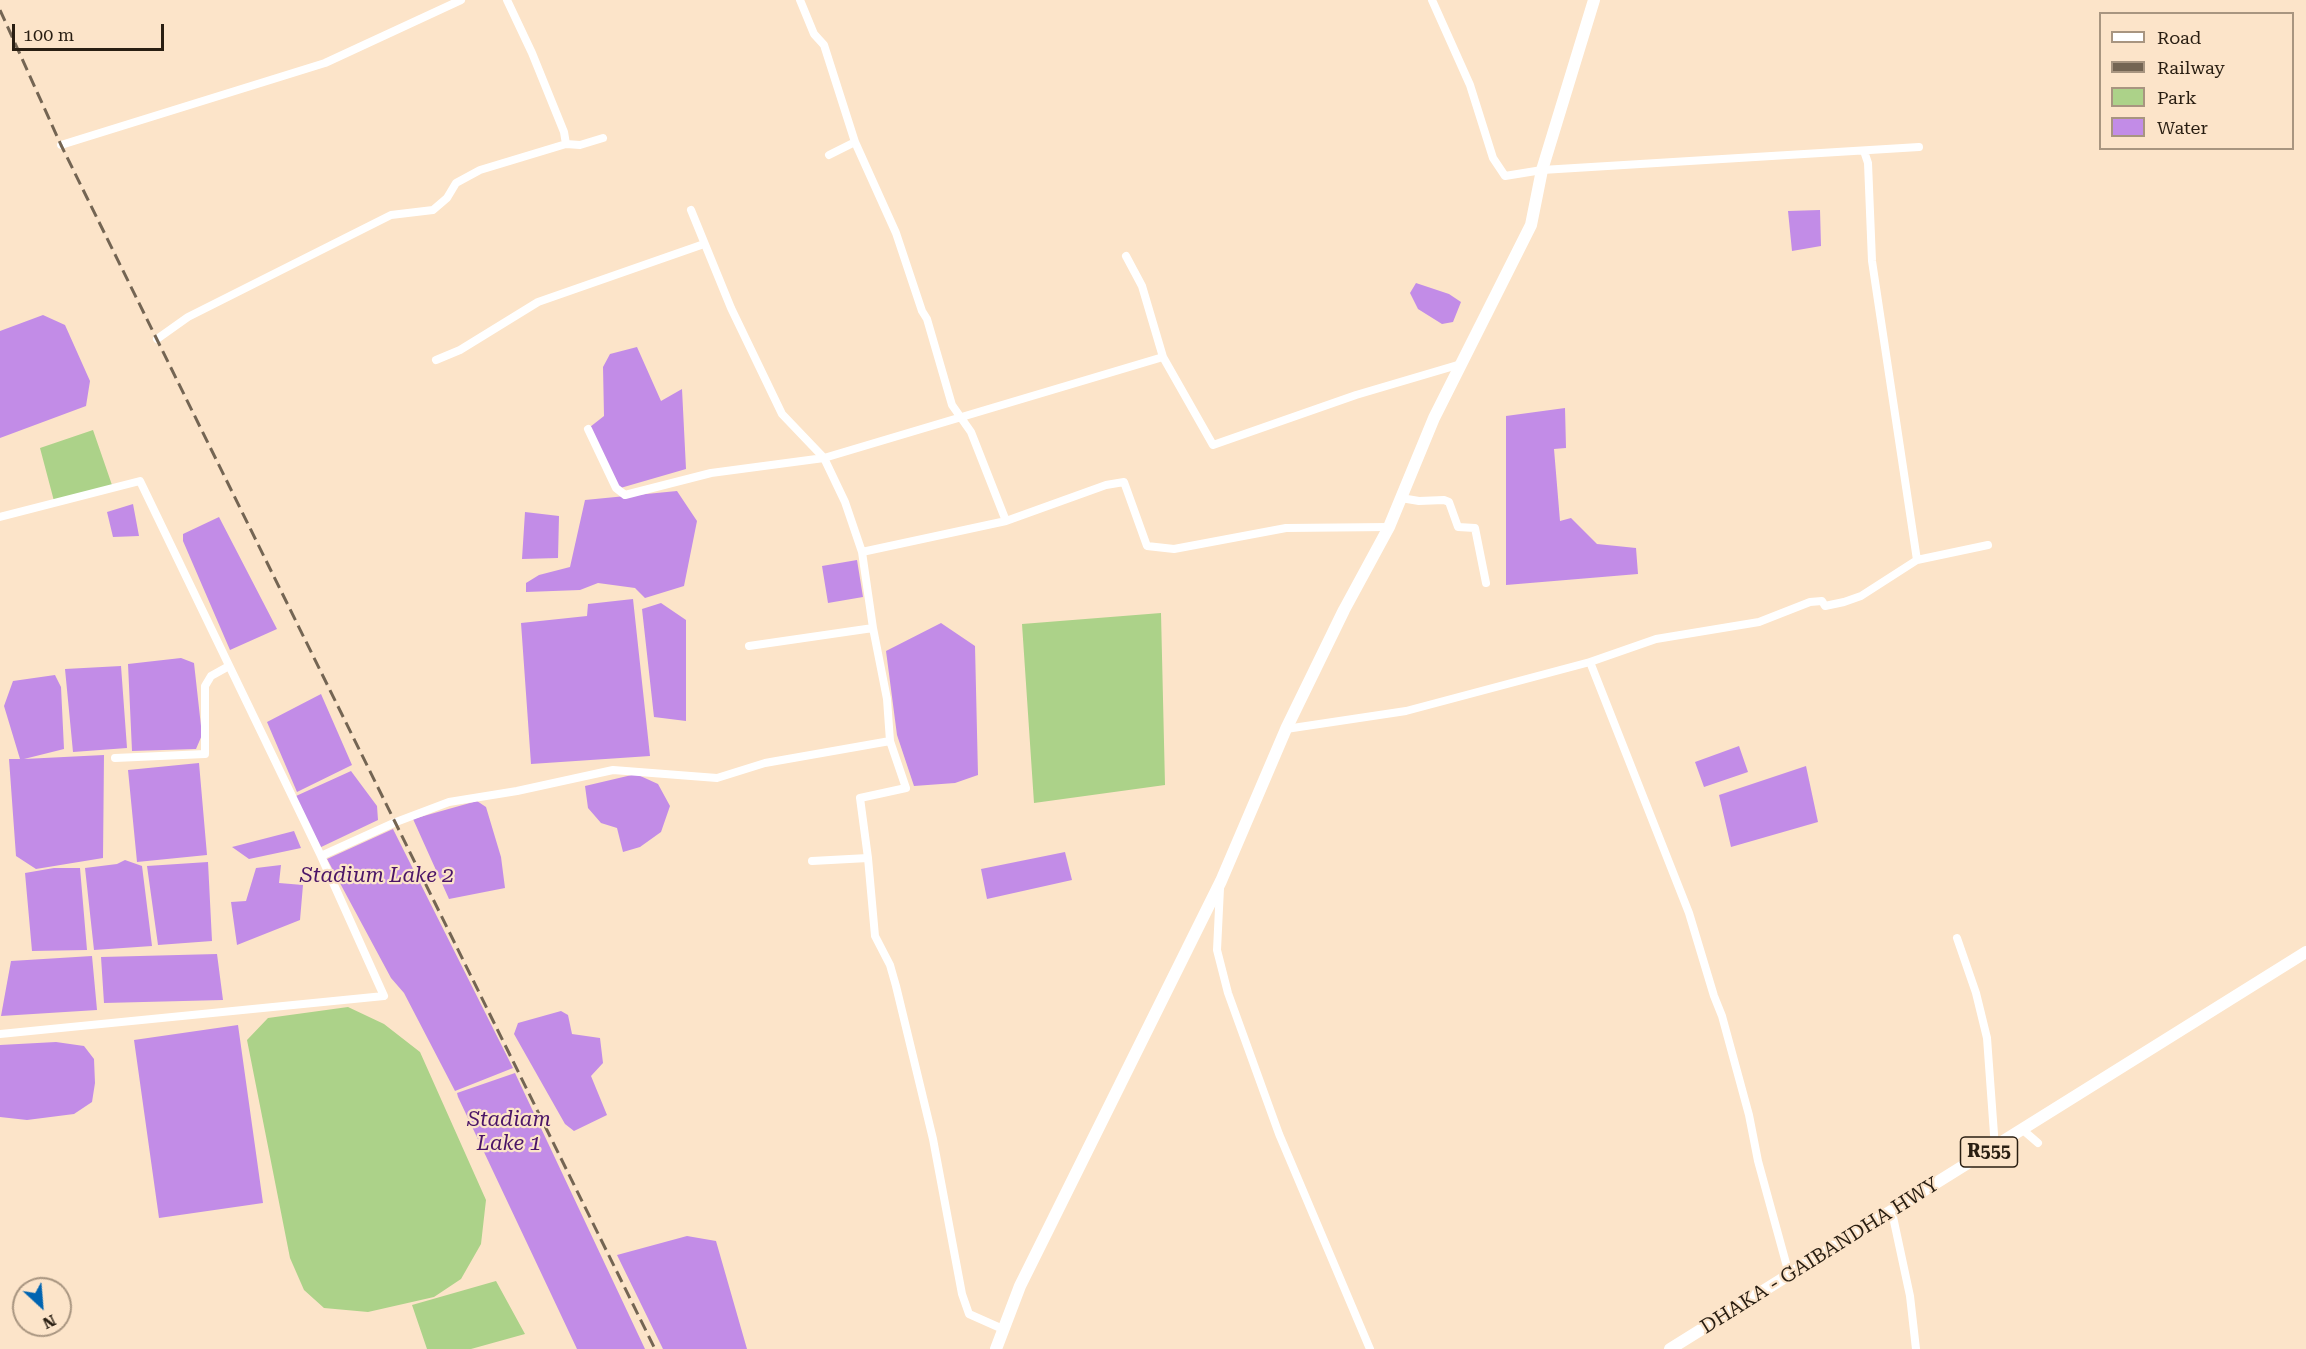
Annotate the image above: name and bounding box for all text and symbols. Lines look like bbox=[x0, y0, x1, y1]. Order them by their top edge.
scale bar bbox=[15, 12, 166, 50]
legend bbox=[2099, 12, 2294, 150]
text: 100 m bbox=[23, 24, 74, 45]
text: Road bbox=[2157, 27, 2201, 48]
text: Railway bbox=[2157, 57, 2225, 78]
text: Park bbox=[2157, 87, 2197, 108]
text: Water bbox=[2157, 117, 2208, 138]
water label: Stadium Lake 2 bbox=[300, 863, 454, 889]
water label: Stadiam Lake 1 bbox=[467, 1107, 551, 1157]
road number: R555 bbox=[1960, 1137, 2018, 1167]
street label: DHAKA - GAIBANDHA HWY bbox=[1696, 1173, 1944, 1339]
north arrow bbox=[12, 1277, 72, 1337]
text: N bbox=[40, 1311, 59, 1333]

